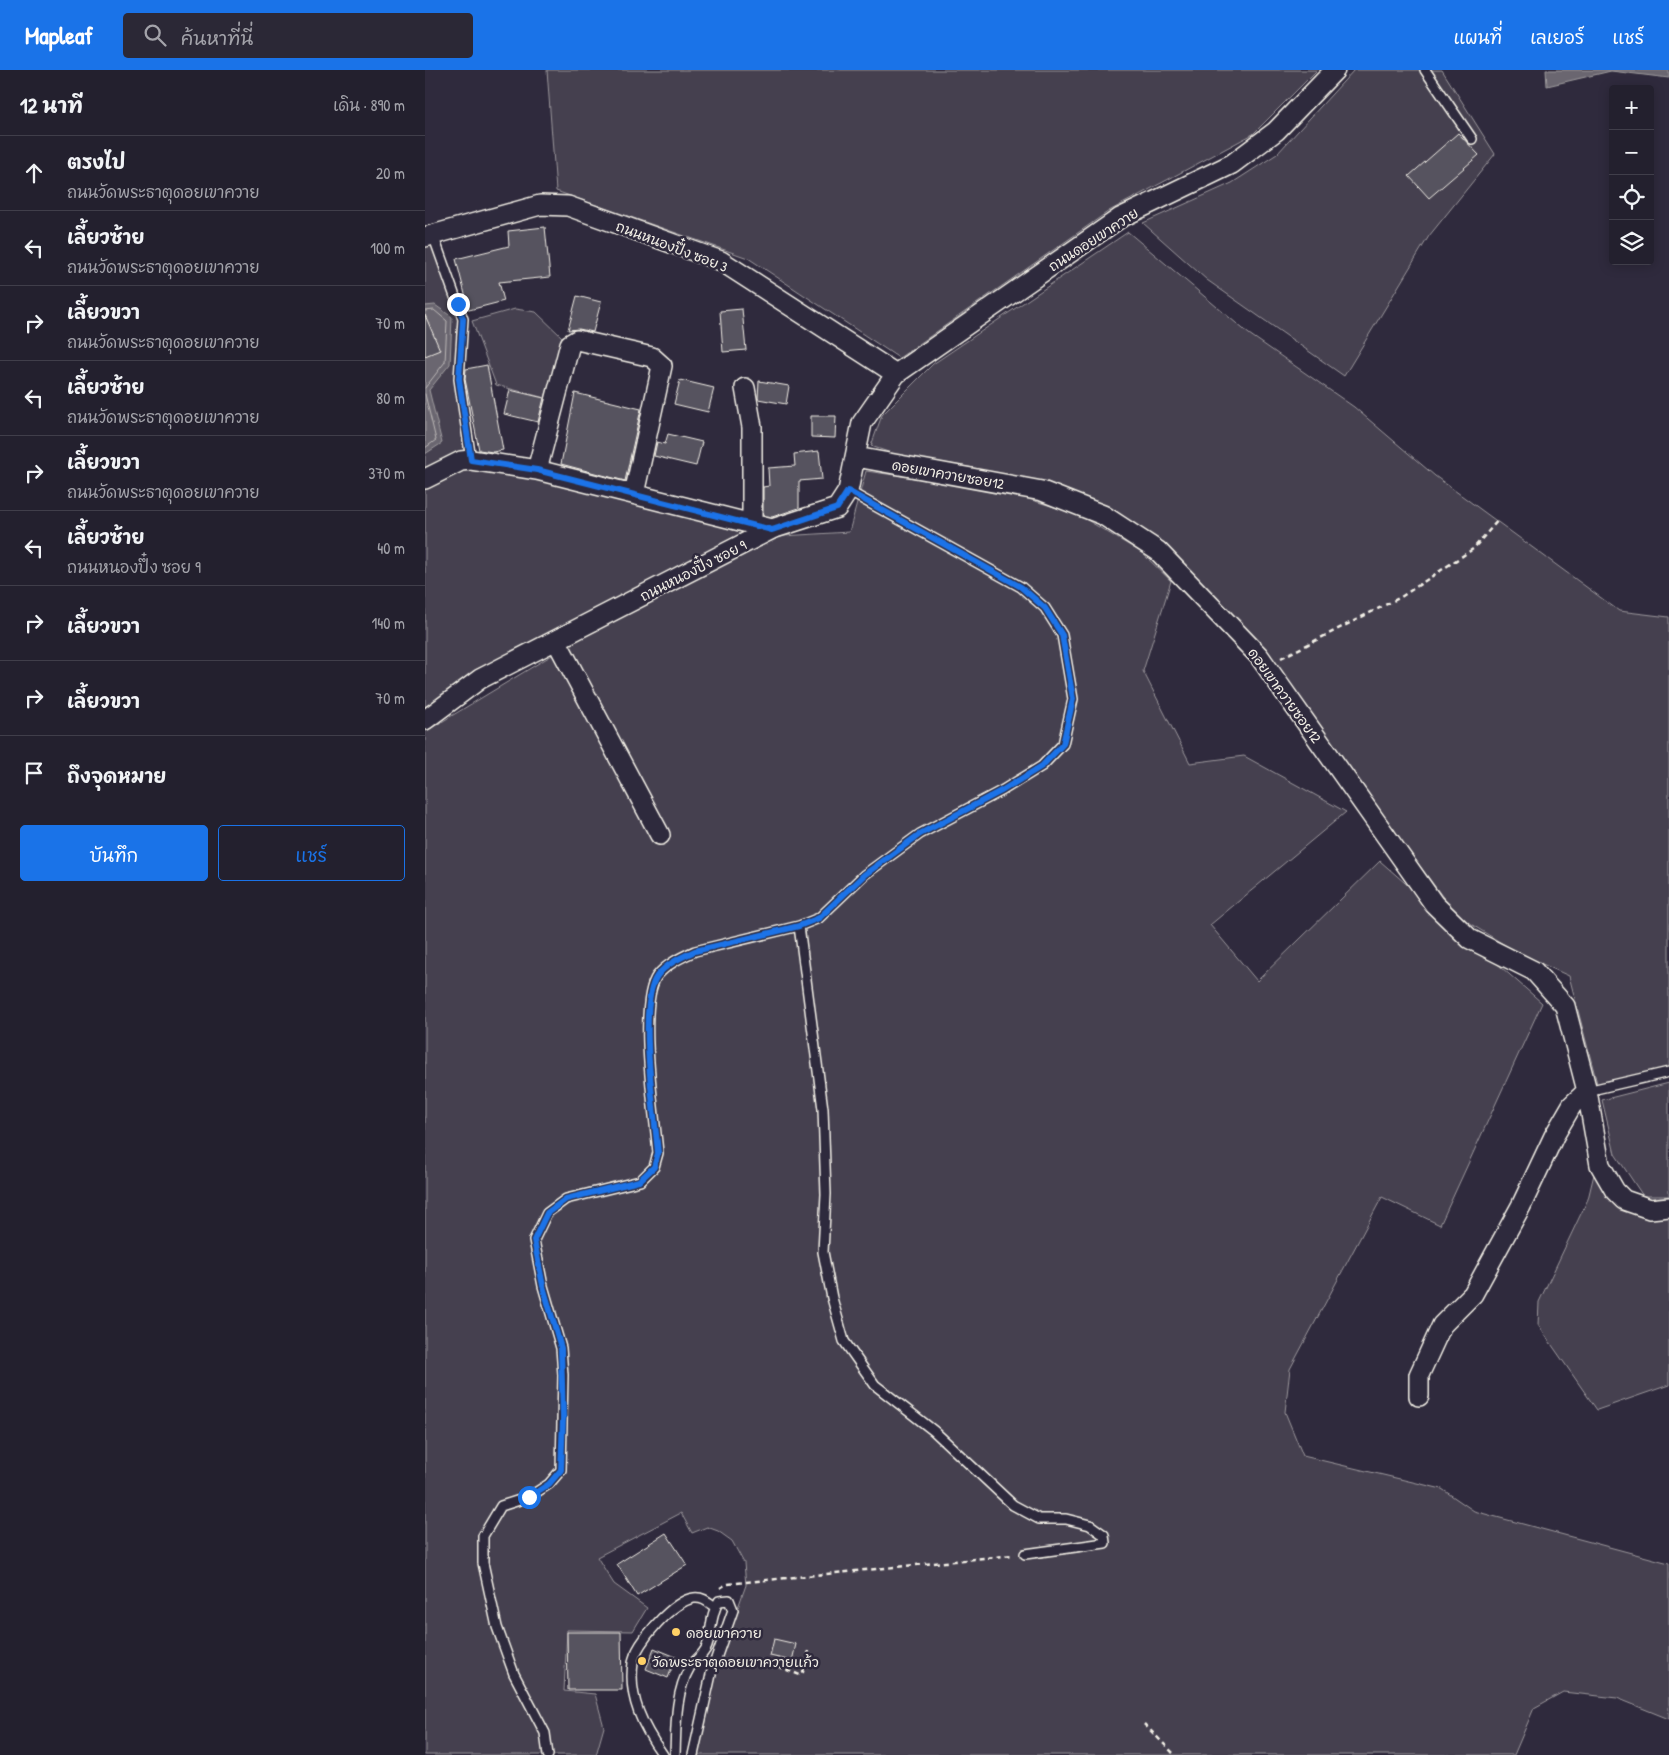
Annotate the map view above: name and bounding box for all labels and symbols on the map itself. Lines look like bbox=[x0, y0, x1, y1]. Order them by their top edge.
street label: ถนนดอยเขาควาย bbox=[1044, 203, 1142, 275]
street label: ถนนหนองปึ๋ง ซอย 3 bbox=[613, 214, 731, 276]
route end bbox=[447, 293, 470, 316]
street label: ดอยเขาควายซอย12 bbox=[891, 455, 1006, 493]
street label: ถนนหนองปึ๋ง ซอย 9 bbox=[635, 533, 749, 605]
street label: ดอยเขาควายซอย12 bbox=[1244, 644, 1326, 747]
route start bbox=[518, 1486, 541, 1509]
place label: ดอยเขาควาย bbox=[686, 1623, 762, 1642]
marker: ดอยเขาควาย bbox=[670, 1626, 682, 1638]
place label: วัดพระธาตุดอยเขาควายแก้ว bbox=[652, 1652, 819, 1672]
marker: วัดพระธาตุดอยเขาควายแก้ว bbox=[636, 1655, 648, 1667]

